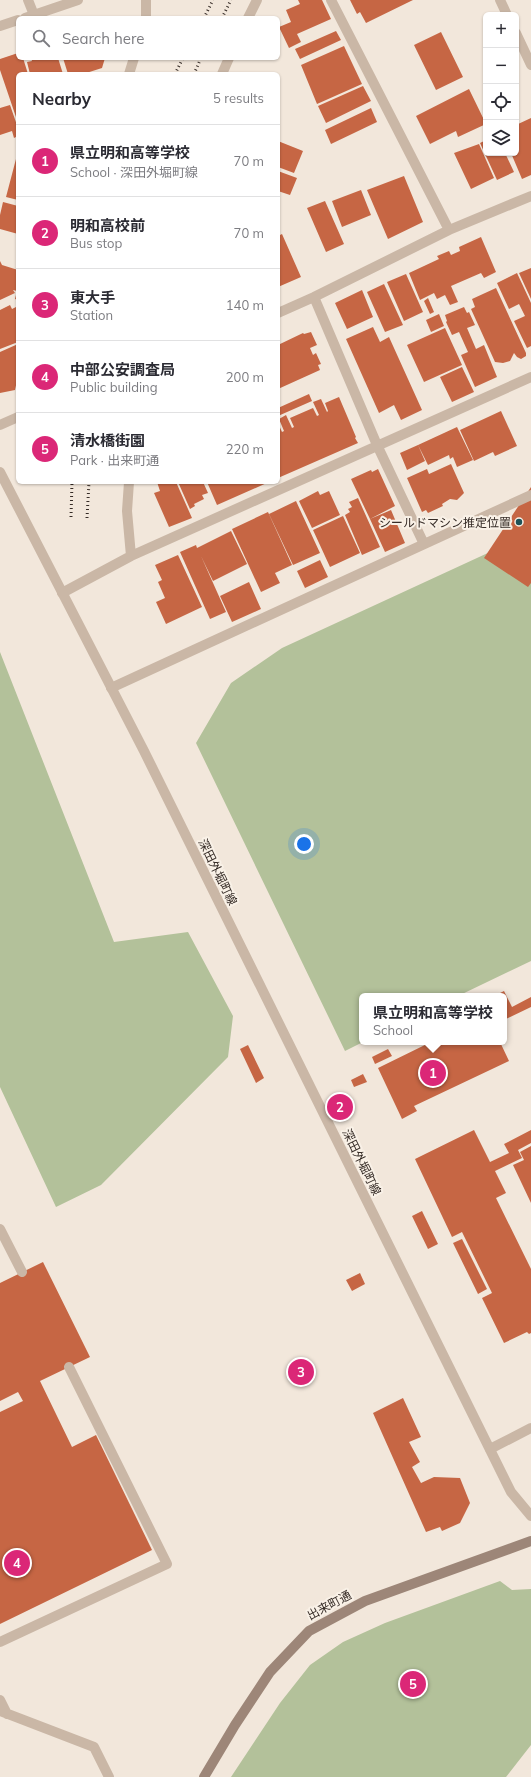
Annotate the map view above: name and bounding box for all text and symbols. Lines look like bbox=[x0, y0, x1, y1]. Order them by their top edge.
map controls bbox=[483, 12, 519, 156]
button: + bbox=[483, 12, 519, 48]
search box bbox=[16, 16, 280, 60]
icon: search bbox=[30, 27, 52, 49]
text: Search here bbox=[62, 29, 144, 48]
button: − bbox=[483, 48, 519, 84]
button: locate bbox=[483, 84, 519, 120]
text: Nearby bbox=[32, 88, 91, 109]
text: 5 results bbox=[213, 90, 264, 106]
button: layers bbox=[483, 120, 519, 156]
text: 県立明和高等学校 bbox=[70, 143, 190, 162]
text: 1 bbox=[41, 153, 49, 169]
text: 70 m bbox=[234, 153, 264, 169]
text: School · 深田外堀町線 bbox=[70, 164, 198, 180]
text: 明和高校前 bbox=[70, 216, 145, 235]
text: 2 bbox=[41, 225, 49, 241]
text: 70 m bbox=[234, 225, 264, 241]
text: Bus stop bbox=[70, 235, 122, 251]
text: 東大手 bbox=[70, 288, 115, 307]
text: 3 bbox=[41, 297, 49, 313]
text: 140 m bbox=[226, 297, 264, 313]
text: Station bbox=[70, 307, 113, 323]
text: 中部公安調査局 bbox=[70, 360, 175, 379]
text: 4 bbox=[41, 369, 49, 385]
text: 200 m bbox=[226, 369, 264, 385]
text: Public building bbox=[70, 379, 158, 395]
text: 清水橋街園 bbox=[70, 431, 145, 450]
text: 5 bbox=[41, 441, 49, 457]
text: 220 m bbox=[226, 441, 264, 457]
text: Park · 出来町通 bbox=[70, 452, 159, 468]
place label: シールドマシン推定位置 bbox=[379, 515, 511, 530]
marker: シールドマシン推定位置 bbox=[514, 517, 524, 527]
your location bbox=[294, 834, 314, 854]
street label: 深田外堀町線 bbox=[195, 836, 241, 908]
popup bbox=[359, 993, 507, 1045]
text: 県立明和高等学校 bbox=[373, 1003, 493, 1022]
text: School bbox=[373, 1022, 413, 1038]
pin: 1 bbox=[420, 1058, 446, 1088]
pin: 2 bbox=[327, 1092, 353, 1122]
street label: 深田外堀町線 bbox=[339, 1126, 385, 1198]
pin: 3 bbox=[288, 1357, 314, 1387]
pin: 4 bbox=[4, 1548, 30, 1578]
street label: 出来町通 bbox=[304, 1587, 354, 1623]
pin: 5 bbox=[400, 1669, 426, 1699]

